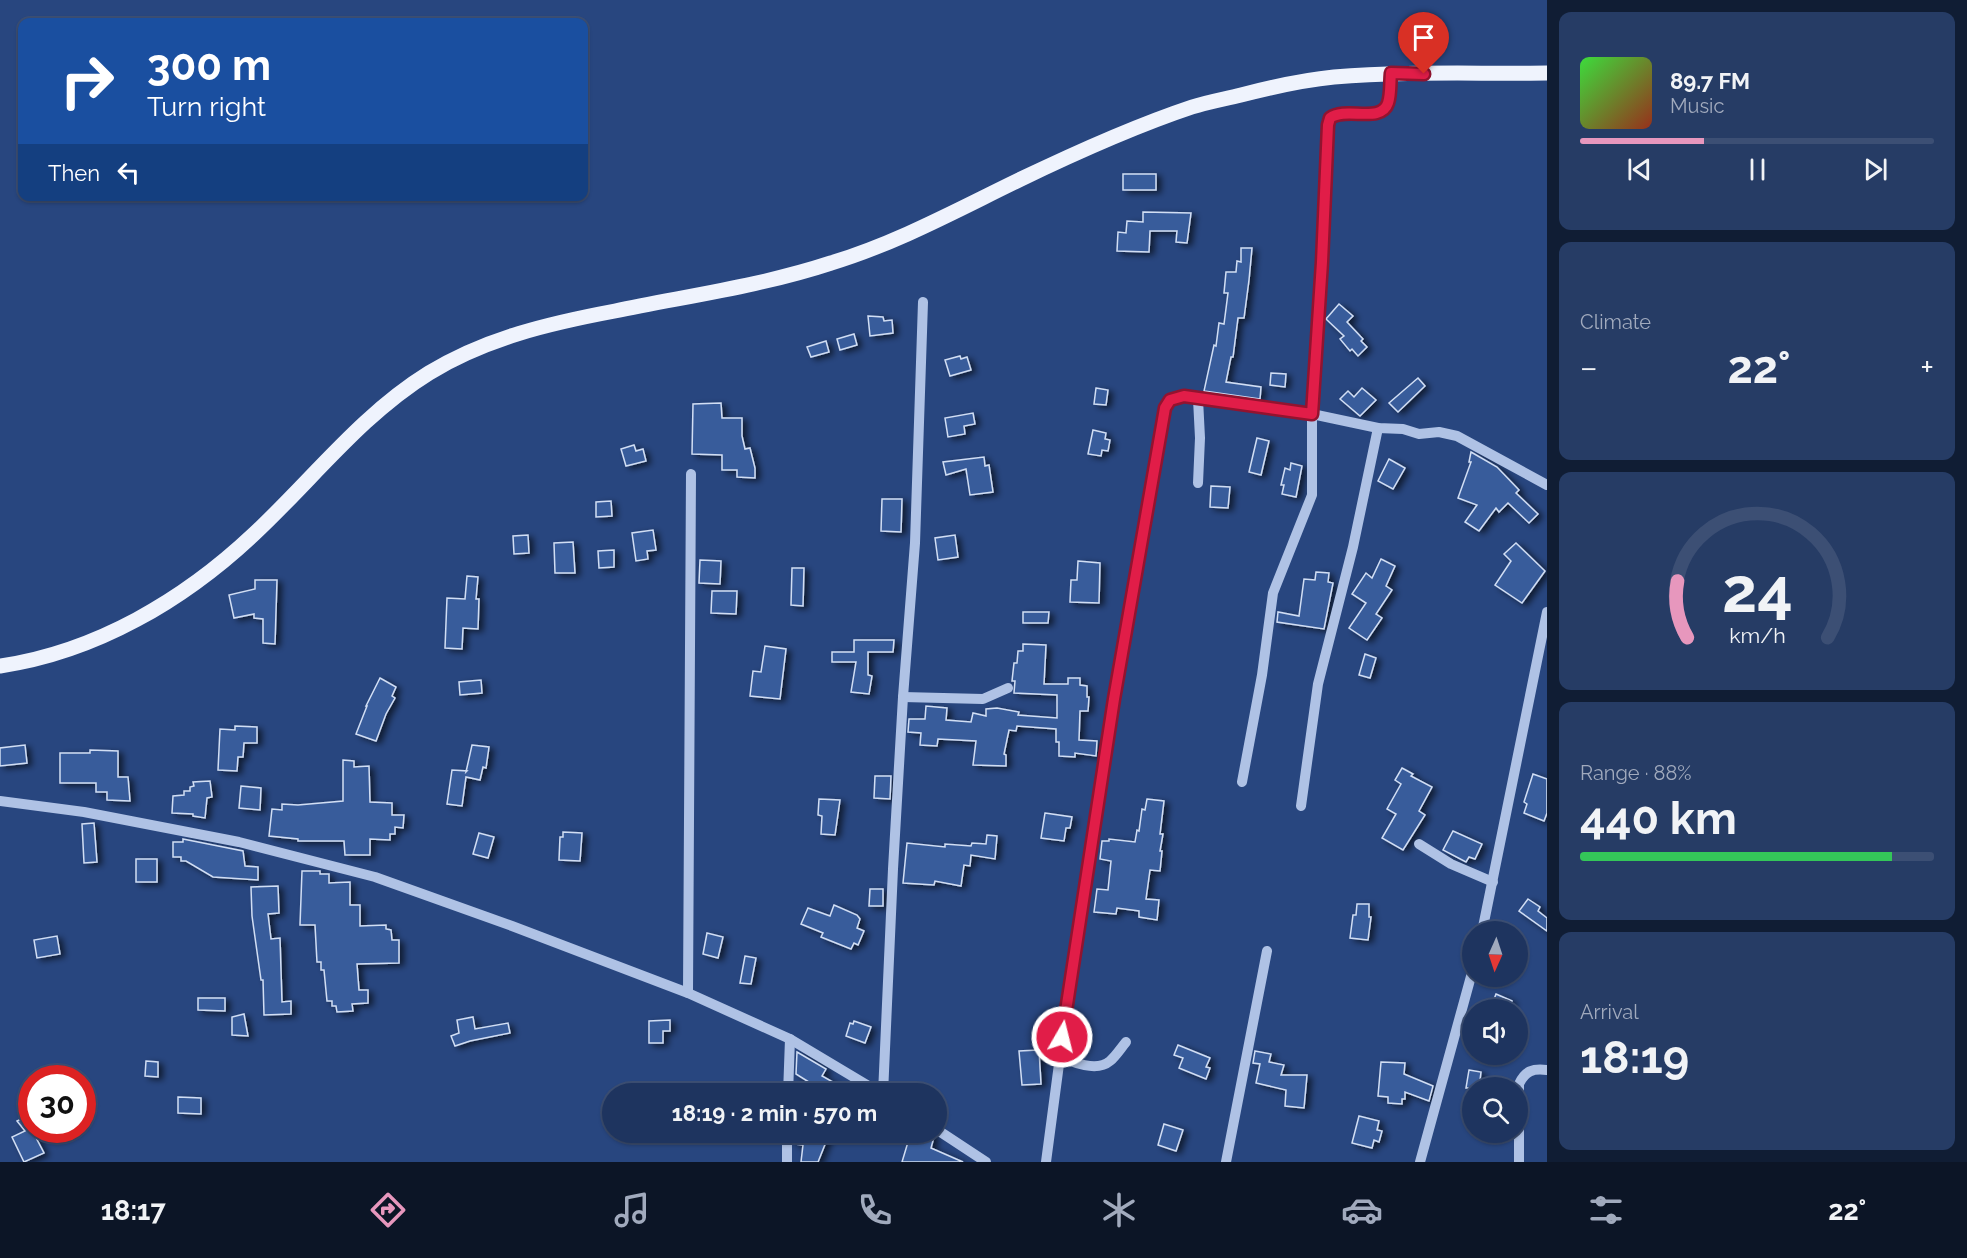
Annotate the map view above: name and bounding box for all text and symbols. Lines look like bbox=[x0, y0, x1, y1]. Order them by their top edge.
pin bbox=[1398, 12, 1449, 74]
icon: arrive bbox=[1407, 21, 1440, 54]
text: 300 m bbox=[147, 41, 271, 90]
icon: right bbox=[48, 42, 126, 120]
text: 89.7 FM bbox=[1670, 68, 1750, 94]
text: Turn right bbox=[147, 91, 266, 122]
text: Music bbox=[1670, 94, 1724, 118]
icon: previous bbox=[1623, 153, 1656, 186]
icon: pause bbox=[1741, 153, 1774, 186]
icon: next bbox=[1859, 153, 1892, 186]
icon: left bbox=[112, 156, 145, 189]
text: Then bbox=[48, 160, 100, 186]
text: Climate bbox=[1580, 310, 1651, 334]
text: 22° bbox=[1727, 341, 1791, 394]
text: − bbox=[1580, 348, 1598, 387]
text: + bbox=[1920, 348, 1934, 387]
text: 24 bbox=[1722, 553, 1792, 627]
text: km/h bbox=[1729, 623, 1785, 648]
text: Range · 88% bbox=[1580, 761, 1692, 785]
text: 440 km bbox=[1580, 792, 1737, 845]
north arrow bbox=[1462, 921, 1528, 987]
map controls bbox=[1462, 921, 1528, 1143]
button: sound bbox=[1462, 999, 1528, 1065]
text: Arrival bbox=[1580, 1000, 1639, 1024]
position arrow bbox=[1030, 1005, 1094, 1069]
text: 18:19 bbox=[1580, 1031, 1689, 1084]
speed limit sign: 30 bbox=[18, 1065, 96, 1143]
button: search bbox=[1462, 1077, 1528, 1143]
text: 18:19 · 2 min · 570 m bbox=[672, 1100, 877, 1126]
icon: directions bbox=[367, 1189, 409, 1231]
icon: music bbox=[611, 1189, 653, 1231]
icon: phone bbox=[854, 1189, 896, 1231]
icon: climate bbox=[1098, 1189, 1140, 1231]
icon: car bbox=[1341, 1189, 1383, 1231]
icon: filters bbox=[1585, 1189, 1627, 1231]
text: 18:17 bbox=[101, 1195, 166, 1226]
text: 22° bbox=[1828, 1195, 1866, 1226]

